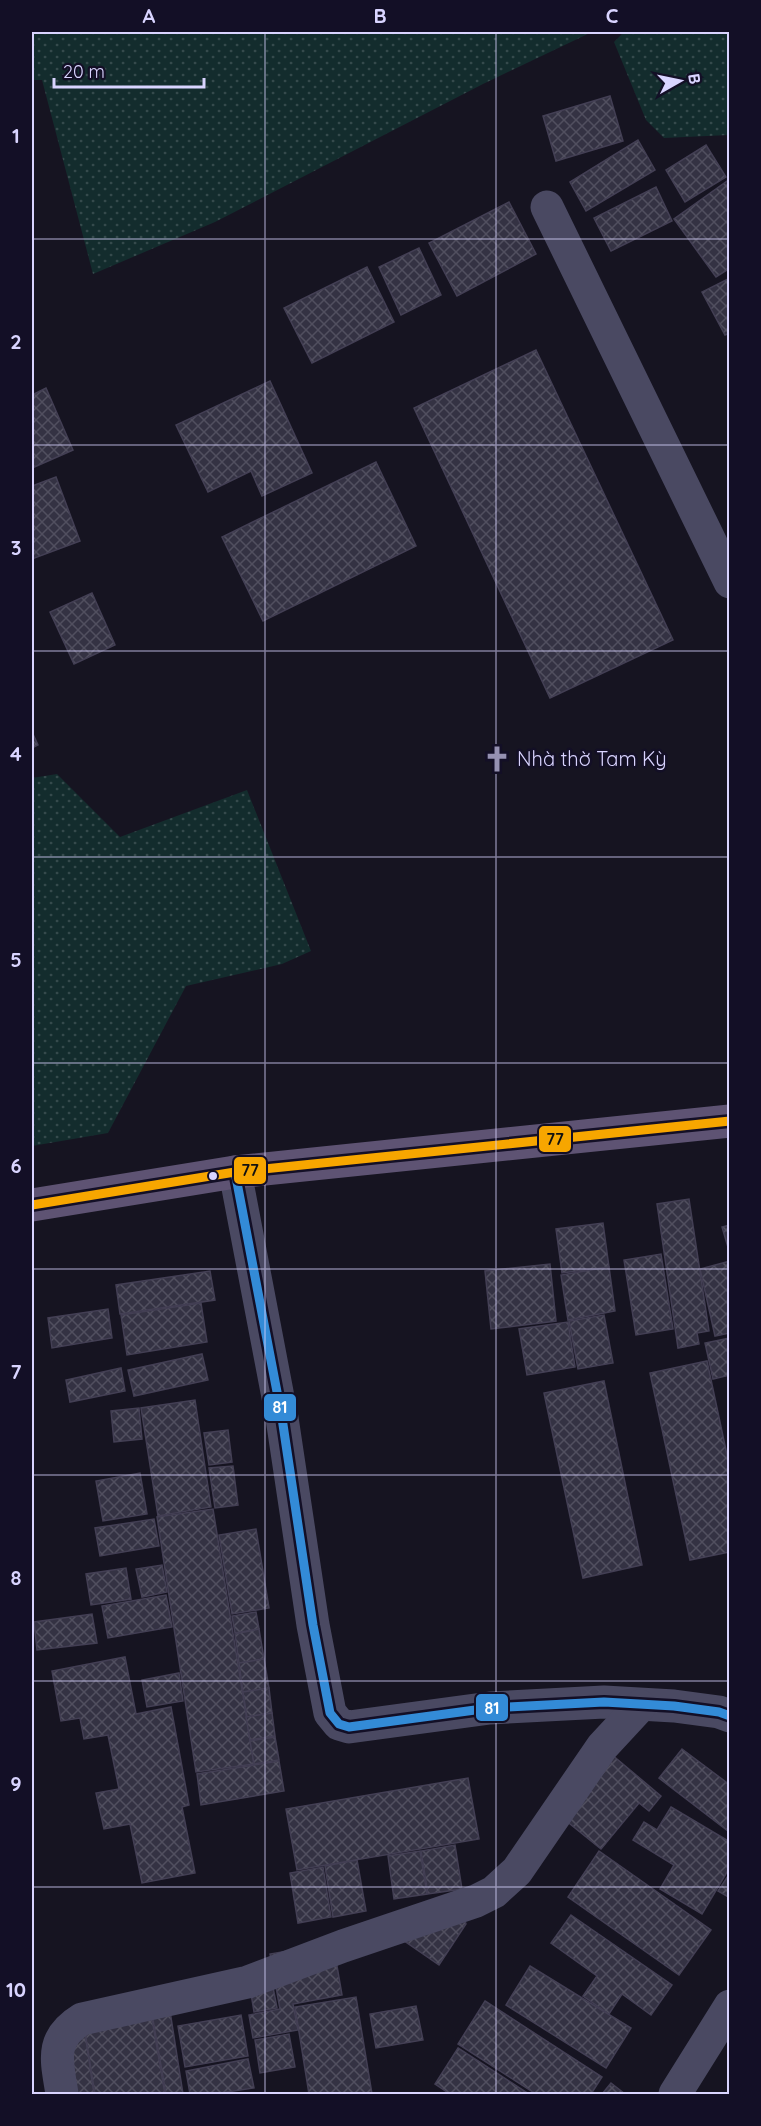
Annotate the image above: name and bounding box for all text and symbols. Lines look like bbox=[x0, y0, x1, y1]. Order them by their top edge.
text: A bbox=[143, 3, 156, 28]
text: B bbox=[373, 3, 387, 28]
text: C bbox=[606, 3, 619, 28]
scale bar bbox=[54, 51, 204, 89]
north arrow bbox=[650, 51, 710, 111]
text: 20 m bbox=[63, 60, 105, 83]
text: B bbox=[684, 72, 706, 85]
text: 1 bbox=[12, 123, 20, 148]
text: 2 bbox=[10, 329, 22, 354]
text: 3 bbox=[11, 535, 21, 560]
text: 4 bbox=[10, 741, 22, 766]
church icon: Nhà thờ Tam Kỳ bbox=[482, 744, 512, 774]
place label: Nhà thờ Tam Kỳ bbox=[517, 746, 667, 771]
text: 5 bbox=[10, 947, 22, 972]
line badge: 77 bbox=[538, 1125, 572, 1153]
text: 77 bbox=[546, 1129, 564, 1149]
text: 6 bbox=[10, 1153, 22, 1178]
line badge: 77 bbox=[233, 1156, 267, 1185]
text: 77 bbox=[241, 1160, 259, 1180]
unlabelled marker bbox=[207, 1170, 219, 1182]
text: 7 bbox=[11, 1359, 22, 1384]
line badge: 81 bbox=[263, 1393, 297, 1422]
text: 81 bbox=[273, 1397, 288, 1417]
text: 8 bbox=[11, 1565, 22, 1590]
line badge: 81 bbox=[475, 1693, 509, 1722]
text: 81 bbox=[485, 1698, 500, 1718]
text: 9 bbox=[10, 1771, 22, 1796]
text: 10 bbox=[6, 1977, 26, 2002]

